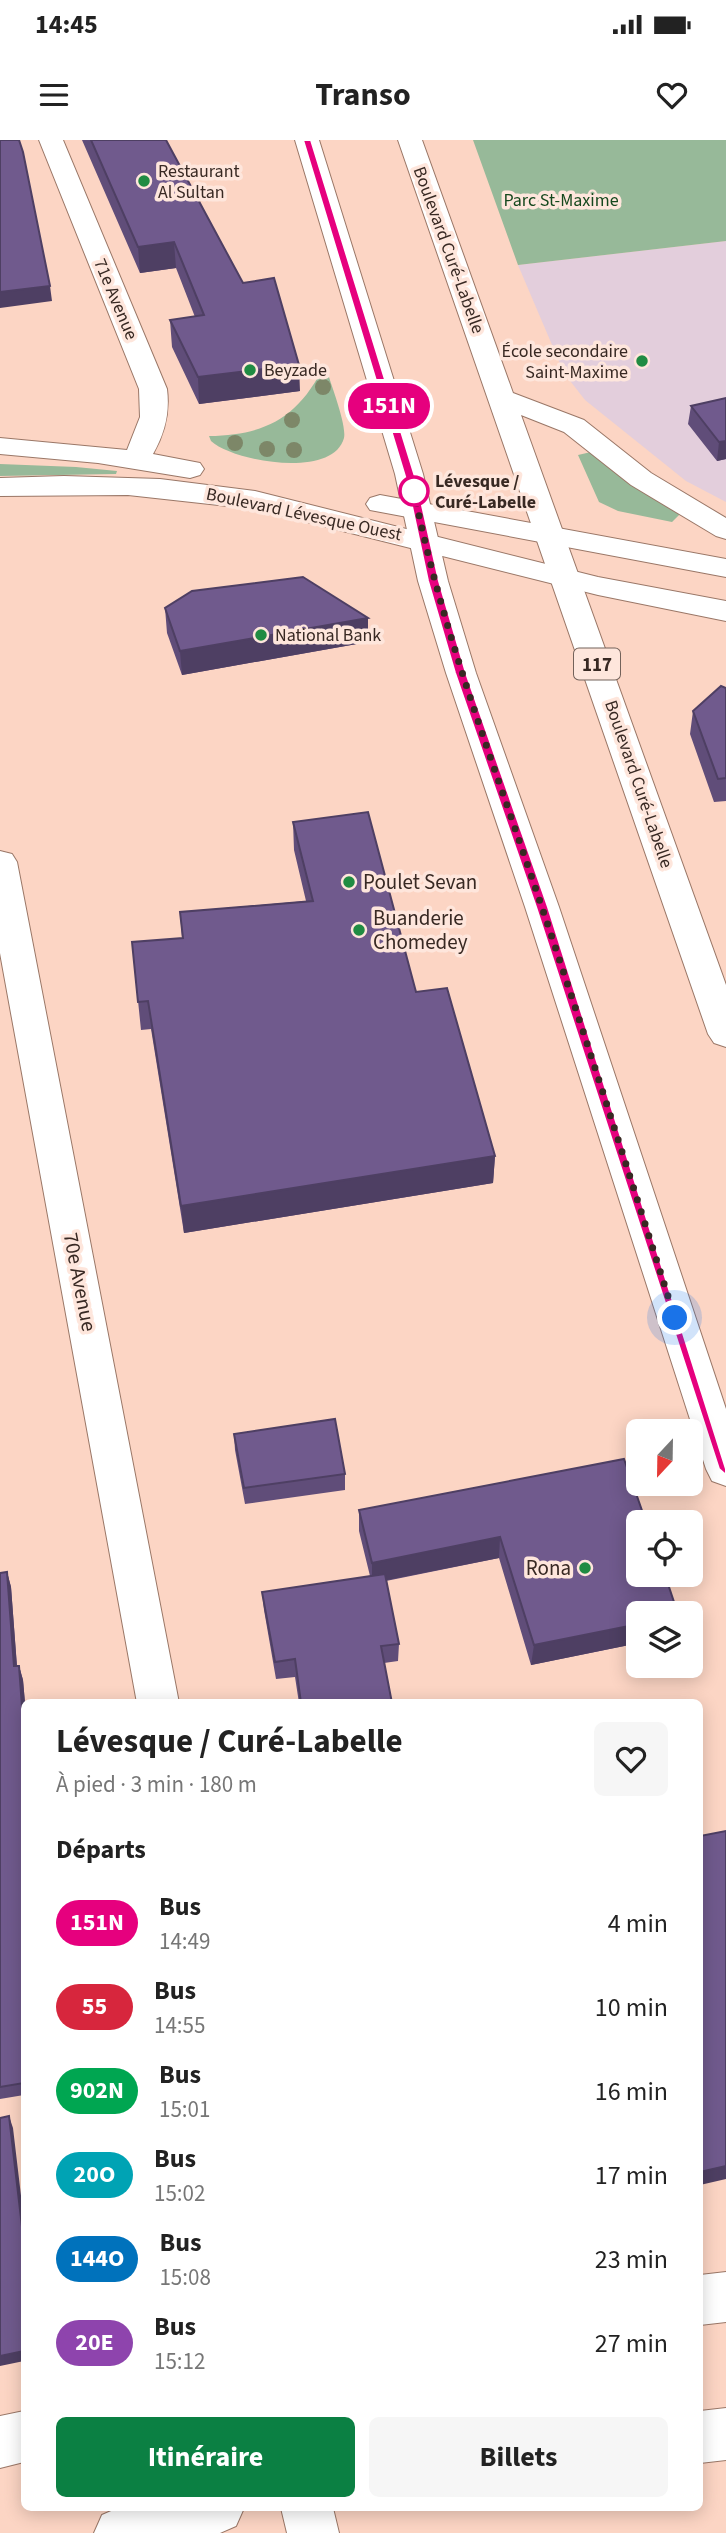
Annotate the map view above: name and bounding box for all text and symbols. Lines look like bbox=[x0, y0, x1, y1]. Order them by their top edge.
text: 14:45 bbox=[35, 6, 98, 43]
text: Transo bbox=[315, 72, 411, 118]
icon: menu bbox=[35, 76, 73, 114]
icon: heart bbox=[653, 76, 691, 114]
place label: Restaurant Al Sultan bbox=[158, 159, 240, 205]
street label: Boulevard Curé-Labelle bbox=[407, 163, 490, 337]
marker: Restaurant Al Sultan bbox=[136, 173, 152, 189]
park label: Parc St-Maxime bbox=[503, 188, 619, 213]
street label: 71e Avenue bbox=[87, 255, 144, 344]
place label: École secondaire Saint-Maxime bbox=[502, 339, 628, 385]
marker: École secondaire Saint-Maxime bbox=[634, 353, 650, 369]
place label: Beyzade bbox=[264, 358, 327, 383]
marker: Beyzade bbox=[242, 362, 258, 378]
line badge: 151N bbox=[340, 383, 438, 429]
text: 151N bbox=[362, 388, 416, 423]
place label: Lévesque / Curé-Labelle bbox=[435, 469, 536, 515]
marker: Lévesque / Curé-Labelle bbox=[399, 476, 429, 506]
street label: Boulevard Lévesque Ouest bbox=[204, 482, 404, 547]
place label: National Bank bbox=[275, 623, 381, 648]
marker: National Bank bbox=[253, 627, 269, 643]
road number: 117 bbox=[574, 649, 620, 680]
street label: Boulevard Curé-Labelle bbox=[598, 697, 679, 871]
place label: Poulet Sevan bbox=[363, 867, 477, 897]
marker: Poulet Sevan bbox=[341, 874, 357, 890]
place label: Buanderie Chomedey bbox=[373, 903, 468, 957]
marker: Buanderie Chomedey bbox=[351, 922, 367, 938]
street label: 70e Avenue bbox=[56, 1230, 104, 1334]
your location bbox=[657, 1300, 692, 1335]
north arrow bbox=[626, 1419, 704, 1496]
map controls bbox=[626, 1419, 703, 1678]
button: locate bbox=[626, 1510, 703, 1587]
place label: Rona bbox=[526, 1553, 571, 1583]
marker: Rona bbox=[577, 1560, 593, 1576]
button: layers bbox=[626, 1601, 703, 1678]
text: Lévesque / Curé-Labelle bbox=[56, 1718, 403, 1765]
button: heart bbox=[594, 1722, 668, 1796]
text: À pied · 3 min · 180 m bbox=[56, 1768, 257, 1801]
text: Départs bbox=[56, 1831, 146, 1868]
text: Bus bbox=[159, 1888, 201, 1925]
text: 151N bbox=[70, 1905, 124, 1940]
text: 4 min bbox=[608, 1905, 668, 1942]
text: 14:49 bbox=[159, 1925, 210, 1958]
text: Bus bbox=[154, 1972, 196, 2009]
text: 55 bbox=[82, 1989, 107, 2024]
text: 10 min bbox=[595, 1989, 668, 2026]
text: 14:55 bbox=[154, 2009, 205, 2042]
text: Bus bbox=[159, 2056, 201, 2093]
text: 902N bbox=[70, 2073, 124, 2108]
text: 16 min bbox=[595, 2073, 668, 2110]
text: 15:01 bbox=[159, 2093, 210, 2126]
text: Bus bbox=[154, 2140, 196, 2177]
text: 20O bbox=[74, 2157, 115, 2192]
text: 17 min bbox=[595, 2157, 668, 2194]
text: 15:02 bbox=[154, 2177, 205, 2210]
text: Bus bbox=[159, 2224, 201, 2261]
text: 144O bbox=[70, 2241, 124, 2276]
text: 23 min bbox=[595, 2241, 668, 2278]
text: 15:08 bbox=[159, 2261, 211, 2294]
text: Bus bbox=[154, 2308, 196, 2345]
text: 20E bbox=[75, 2325, 114, 2360]
text: 27 min bbox=[595, 2325, 668, 2362]
text: 15:12 bbox=[154, 2345, 205, 2378]
button: Itinéraire bbox=[56, 2417, 355, 2497]
button: Billets bbox=[369, 2417, 668, 2497]

